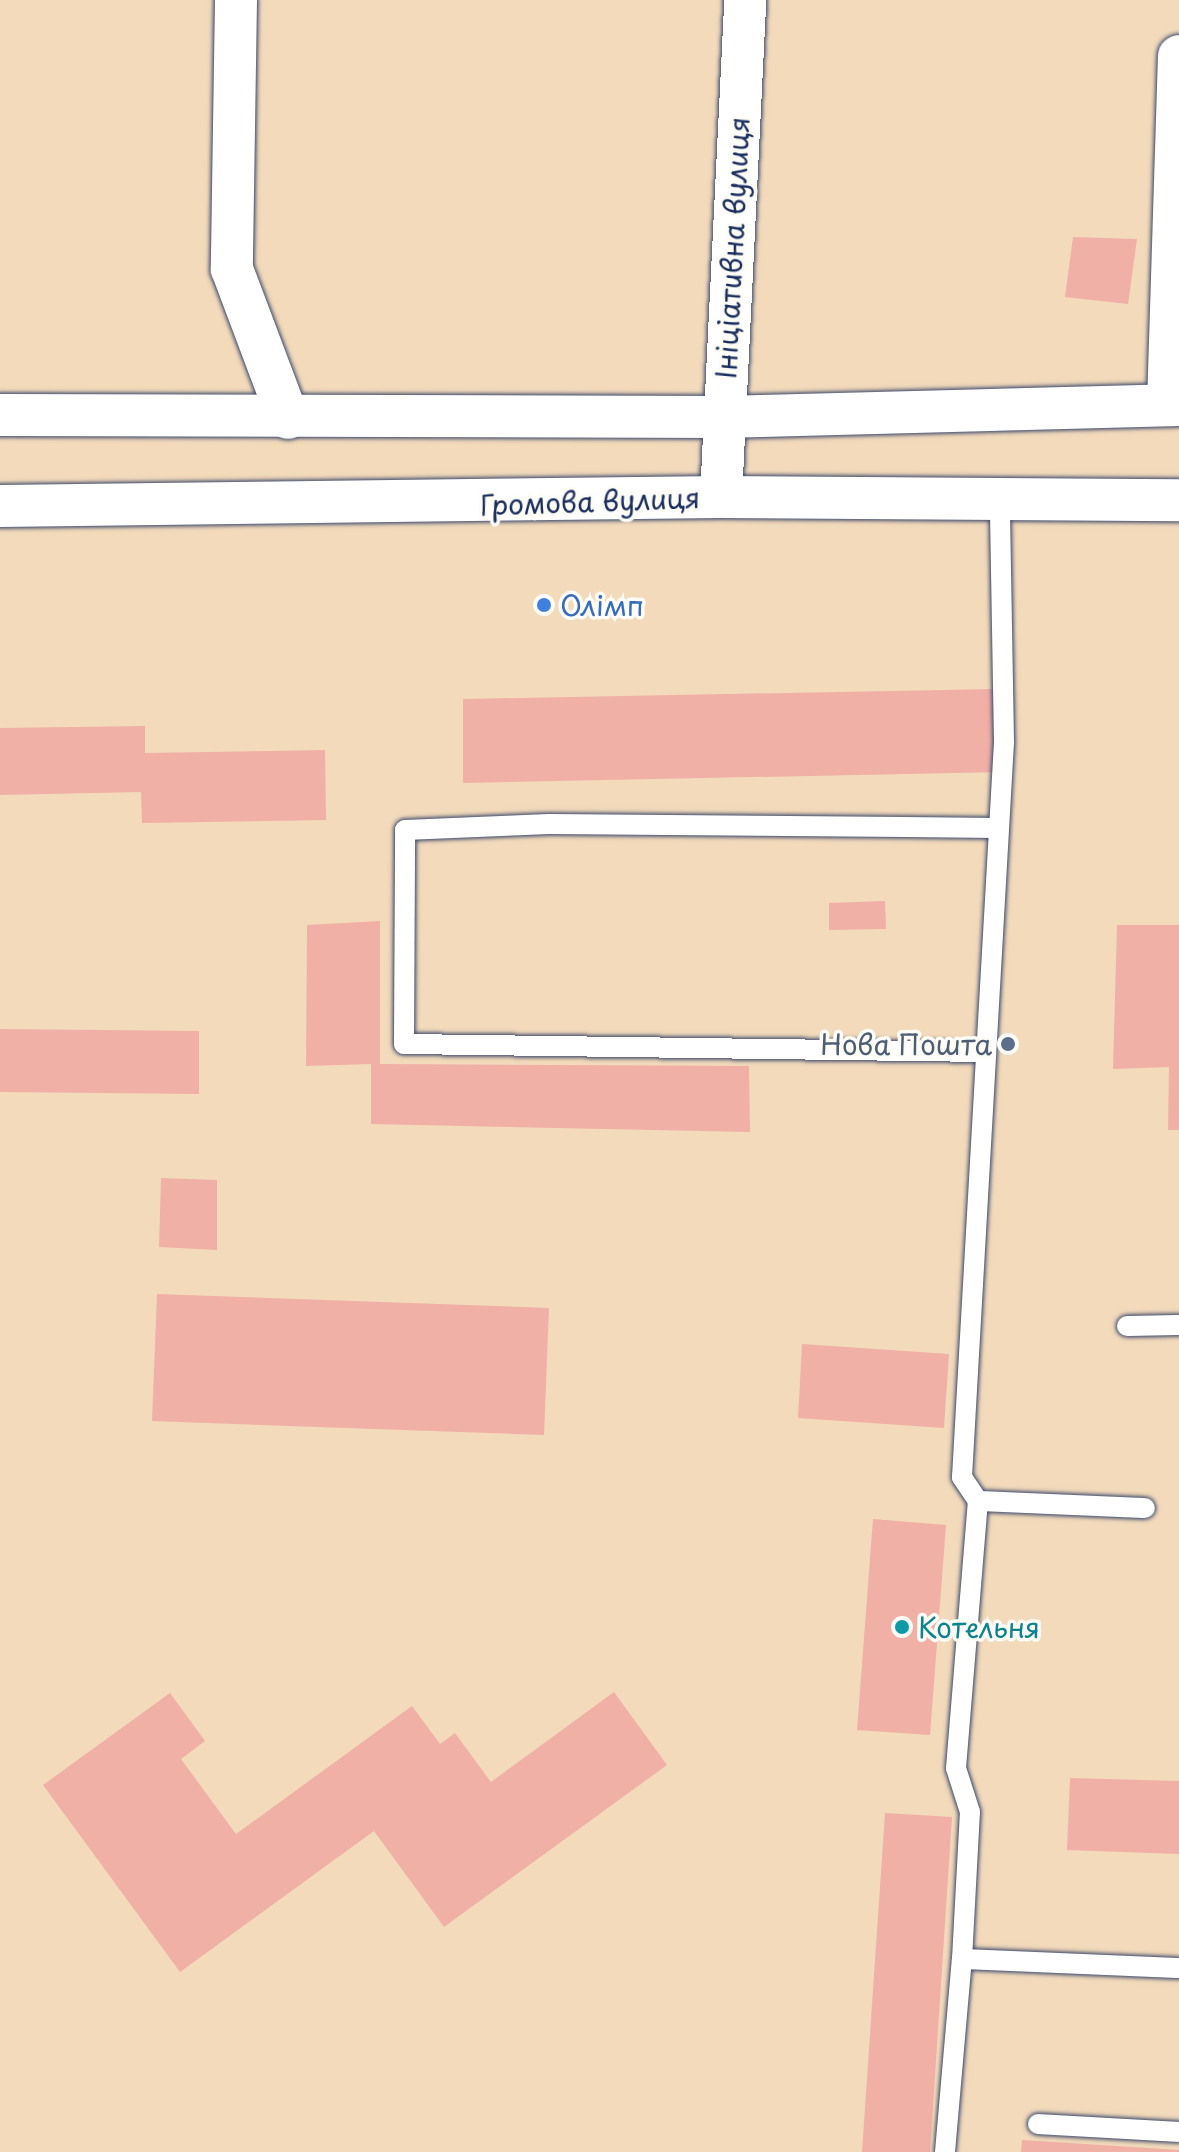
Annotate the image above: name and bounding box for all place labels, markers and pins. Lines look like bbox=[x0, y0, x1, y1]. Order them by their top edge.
place label: Олімп bbox=[560, 588, 644, 622]
marker: Олімп bbox=[535, 596, 553, 614]
place label: Нова Пошта bbox=[819, 1027, 992, 1061]
marker: Нова Пошта bbox=[999, 1035, 1017, 1053]
place label: Котельня bbox=[918, 1610, 1040, 1644]
marker: Котельня bbox=[893, 1618, 911, 1636]

